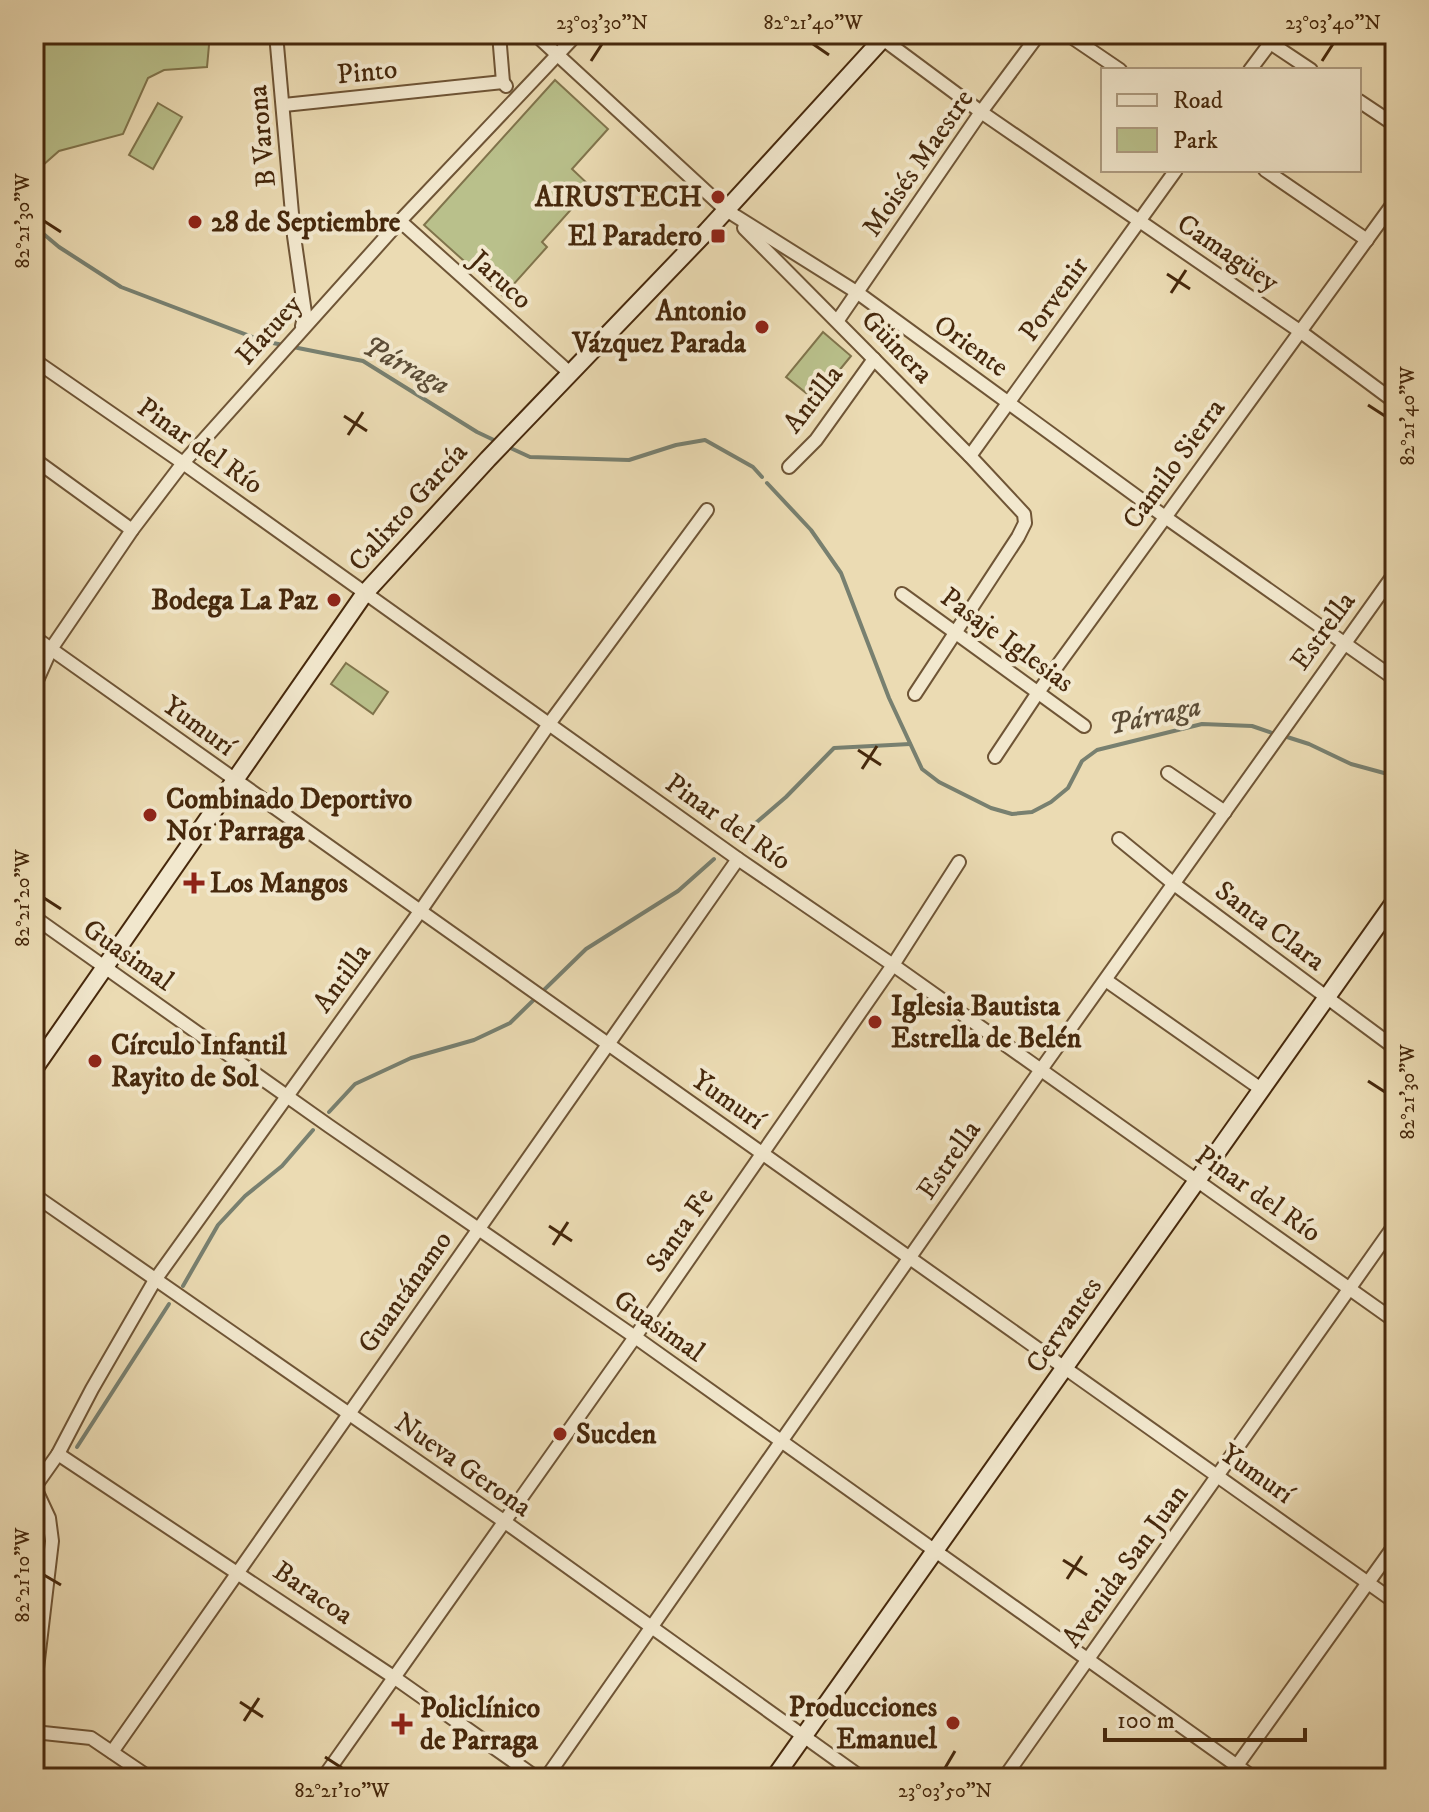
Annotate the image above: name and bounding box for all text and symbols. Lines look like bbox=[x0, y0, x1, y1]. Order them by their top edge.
text: 23°03'30"N bbox=[556, 11, 648, 36]
text: 82°21'40"W bbox=[763, 11, 863, 36]
text: 23°03'40"N bbox=[1285, 11, 1381, 36]
street label: Pinto bbox=[335, 51, 399, 93]
legend bbox=[1101, 68, 1361, 172]
street label: B Varona bbox=[240, 83, 284, 188]
street label: Moisés Maestre bbox=[854, 83, 982, 243]
text: Road bbox=[1173, 86, 1223, 116]
text: Park bbox=[1173, 126, 1218, 156]
text: 82°21'30"W bbox=[11, 173, 36, 268]
place label: AIRUSTECH bbox=[534, 180, 702, 215]
marker: AIRUSTECH bbox=[709, 188, 727, 206]
place label: 28 de Septiembre bbox=[211, 205, 401, 240]
street label: Camagüey bbox=[1170, 206, 1286, 300]
marker: 28 de Septiembre bbox=[186, 213, 204, 231]
place label: El Paradero bbox=[568, 219, 702, 254]
marker: El Paradero bbox=[709, 227, 727, 245]
street label: Jaruco bbox=[460, 241, 540, 317]
street label: Porvenir bbox=[1012, 249, 1097, 348]
street label: Hatuey bbox=[228, 287, 310, 372]
place label: Antonio Vázquez Parada bbox=[572, 294, 747, 362]
street label: Güinera bbox=[854, 303, 940, 391]
street label: Oriente bbox=[927, 307, 1015, 385]
marker: Antonio Vázquez Parada bbox=[753, 318, 771, 336]
water label: Párraga bbox=[356, 328, 456, 404]
street label: Antilla bbox=[775, 358, 851, 440]
text: 82°21'40"W bbox=[1396, 366, 1421, 466]
street label: Pinar del Río bbox=[130, 390, 270, 502]
street label: Camilo Sierra bbox=[1115, 392, 1233, 536]
street label: Calixto García bbox=[341, 435, 475, 579]
street label: Pasaje Iglesias bbox=[933, 580, 1081, 700]
place label: Bodega La Paz bbox=[151, 583, 319, 618]
street label: Estrella bbox=[1283, 585, 1363, 677]
marker: Bodega La Paz bbox=[325, 591, 343, 609]
street label: Yumurí bbox=[156, 688, 244, 765]
water label: Párraga bbox=[1105, 688, 1205, 744]
street label: Pinar del Río bbox=[658, 766, 798, 878]
place label: Combinado Deportivo No1 Parraga bbox=[166, 782, 412, 849]
marker: Combinado Deportivo No1 Parraga bbox=[141, 806, 159, 824]
text: 82°21'20"W bbox=[11, 849, 36, 947]
place label: Los Mangos bbox=[210, 866, 349, 901]
street label: Santa Clara bbox=[1208, 873, 1332, 979]
marker: Los Mangos bbox=[185, 874, 203, 892]
street label: Guasimal bbox=[76, 911, 181, 999]
street label: Antilla bbox=[305, 936, 379, 1020]
place label: Iglesia Bautista Estrella de Belén bbox=[891, 989, 1082, 1056]
marker: Iglesia Bautista Estrella de Belén bbox=[866, 1013, 884, 1031]
place label: Círculo Infantil Rayito de Sol bbox=[111, 1028, 287, 1095]
text: 82°21'30"W bbox=[1396, 1044, 1421, 1139]
marker: Círculo Infantil Rayito de Sol bbox=[86, 1052, 104, 1070]
street label: Yumurí bbox=[685, 1062, 773, 1139]
street label: Estrella bbox=[909, 1113, 989, 1206]
street label: Pinar del Río bbox=[1188, 1138, 1328, 1250]
street label: Santa Fe bbox=[638, 1181, 722, 1279]
street label: Guantánamo bbox=[350, 1224, 460, 1360]
street label: Cervantes bbox=[1018, 1270, 1110, 1380]
street label: Guasimal bbox=[607, 1282, 712, 1370]
street label: Nueva Gerona bbox=[388, 1405, 538, 1525]
place label: Sucden bbox=[576, 1417, 657, 1452]
marker: Sucden bbox=[551, 1425, 569, 1443]
street label: Yumurí bbox=[1214, 1436, 1302, 1513]
street label: Avenida San Juan bbox=[1054, 1477, 1196, 1654]
text: 82°21'10"W bbox=[11, 1527, 36, 1622]
street label: Baracoa bbox=[266, 1553, 360, 1633]
place label: Producciones Emanuel bbox=[789, 1690, 938, 1757]
place label: Policlínico de Parraga bbox=[420, 1691, 540, 1758]
scale bar bbox=[1105, 1692, 1305, 1742]
text: 100 m bbox=[1117, 1706, 1175, 1736]
marker: Policlínico de Parraga bbox=[391, 1713, 413, 1735]
marker: Producciones Emanuel bbox=[944, 1714, 962, 1732]
text: 82°21'10"W bbox=[295, 1779, 390, 1804]
text: 23°03'50"N bbox=[898, 1779, 992, 1804]

